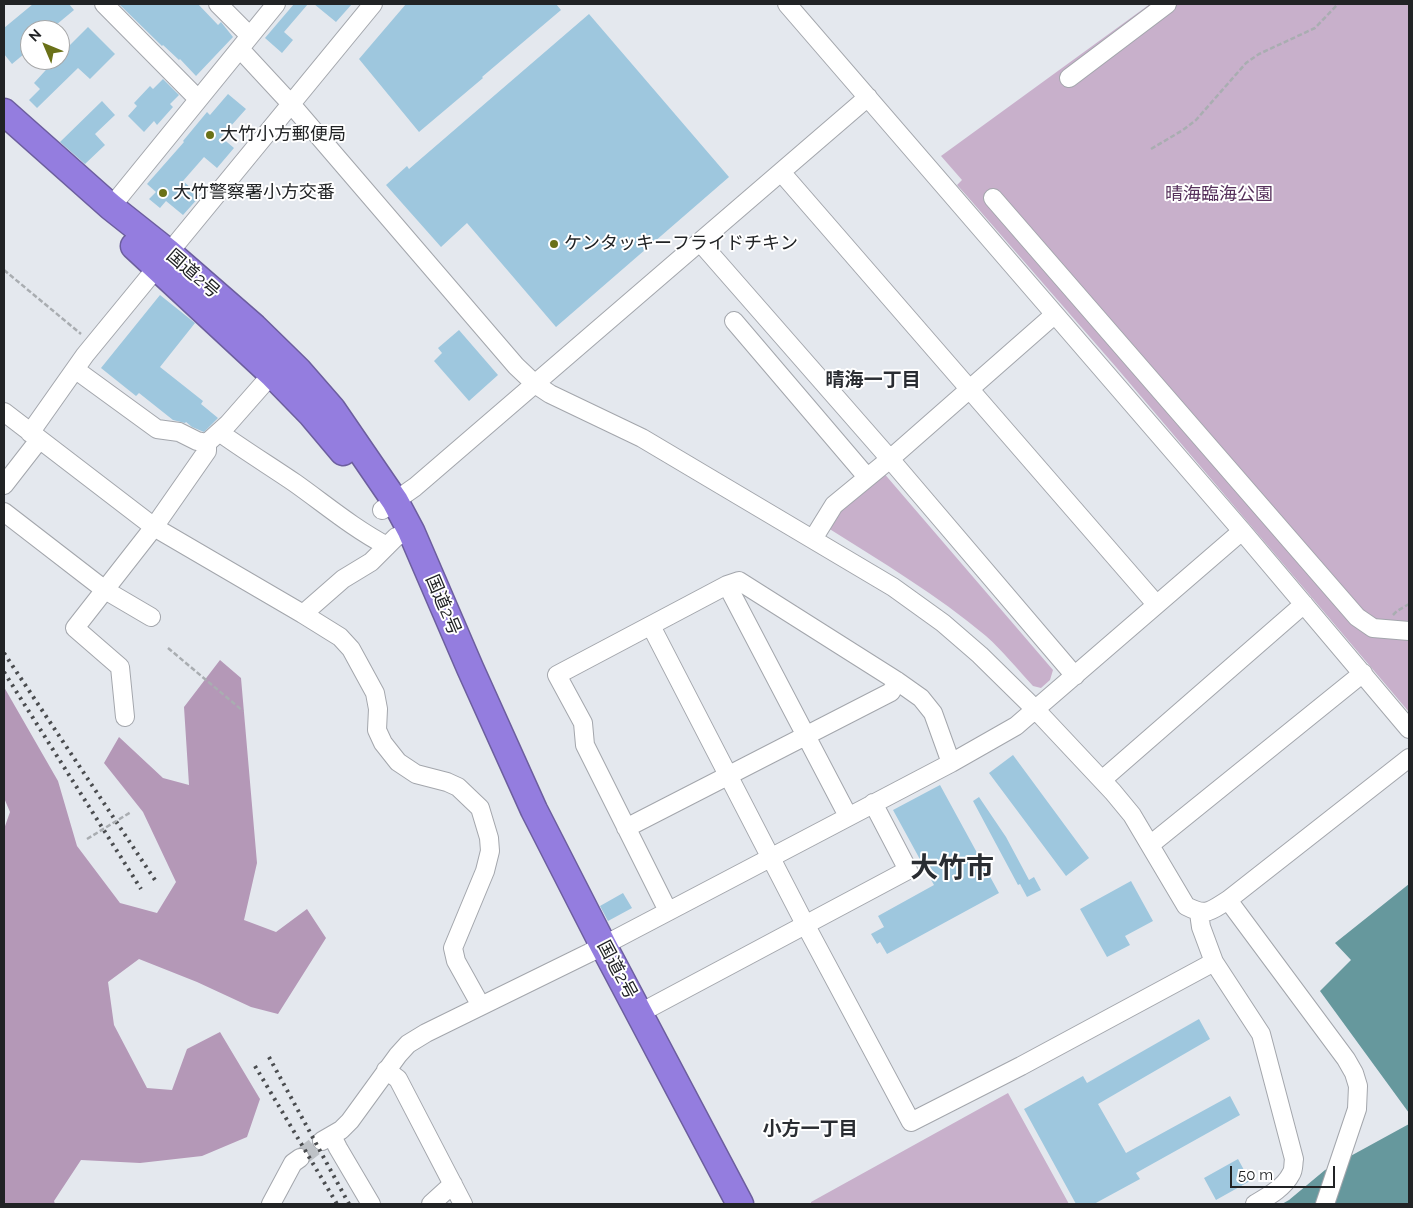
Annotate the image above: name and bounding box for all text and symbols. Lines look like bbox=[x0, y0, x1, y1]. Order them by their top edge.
north arrow bbox=[20, 20, 70, 70]
text: N bbox=[26, 26, 45, 45]
place label: 大竹小方郵便局 bbox=[220, 124, 346, 146]
marker: 大竹小方郵便局 bbox=[204, 129, 216, 141]
place label: 大竹警察署小方交番 bbox=[173, 182, 335, 204]
park label: 晴海臨海公園 bbox=[1165, 184, 1273, 206]
marker: 大竹警察署小方交番 bbox=[157, 187, 169, 199]
place label: ケンタッキーフライドチキン bbox=[564, 233, 798, 255]
marker: ケンタッキーフライドチキン bbox=[548, 238, 560, 250]
street label: 国道2号 bbox=[162, 245, 224, 303]
district label: 晴海一丁目 bbox=[826, 369, 920, 391]
street label: 国道2号 bbox=[421, 572, 465, 638]
district label: 大竹市 bbox=[910, 852, 994, 886]
street label: 国道2号 bbox=[593, 937, 641, 1003]
district label: 小方一丁目 bbox=[763, 1118, 857, 1140]
scale bar bbox=[1233, 1156, 1338, 1188]
text: 50 m bbox=[1238, 1166, 1273, 1184]

